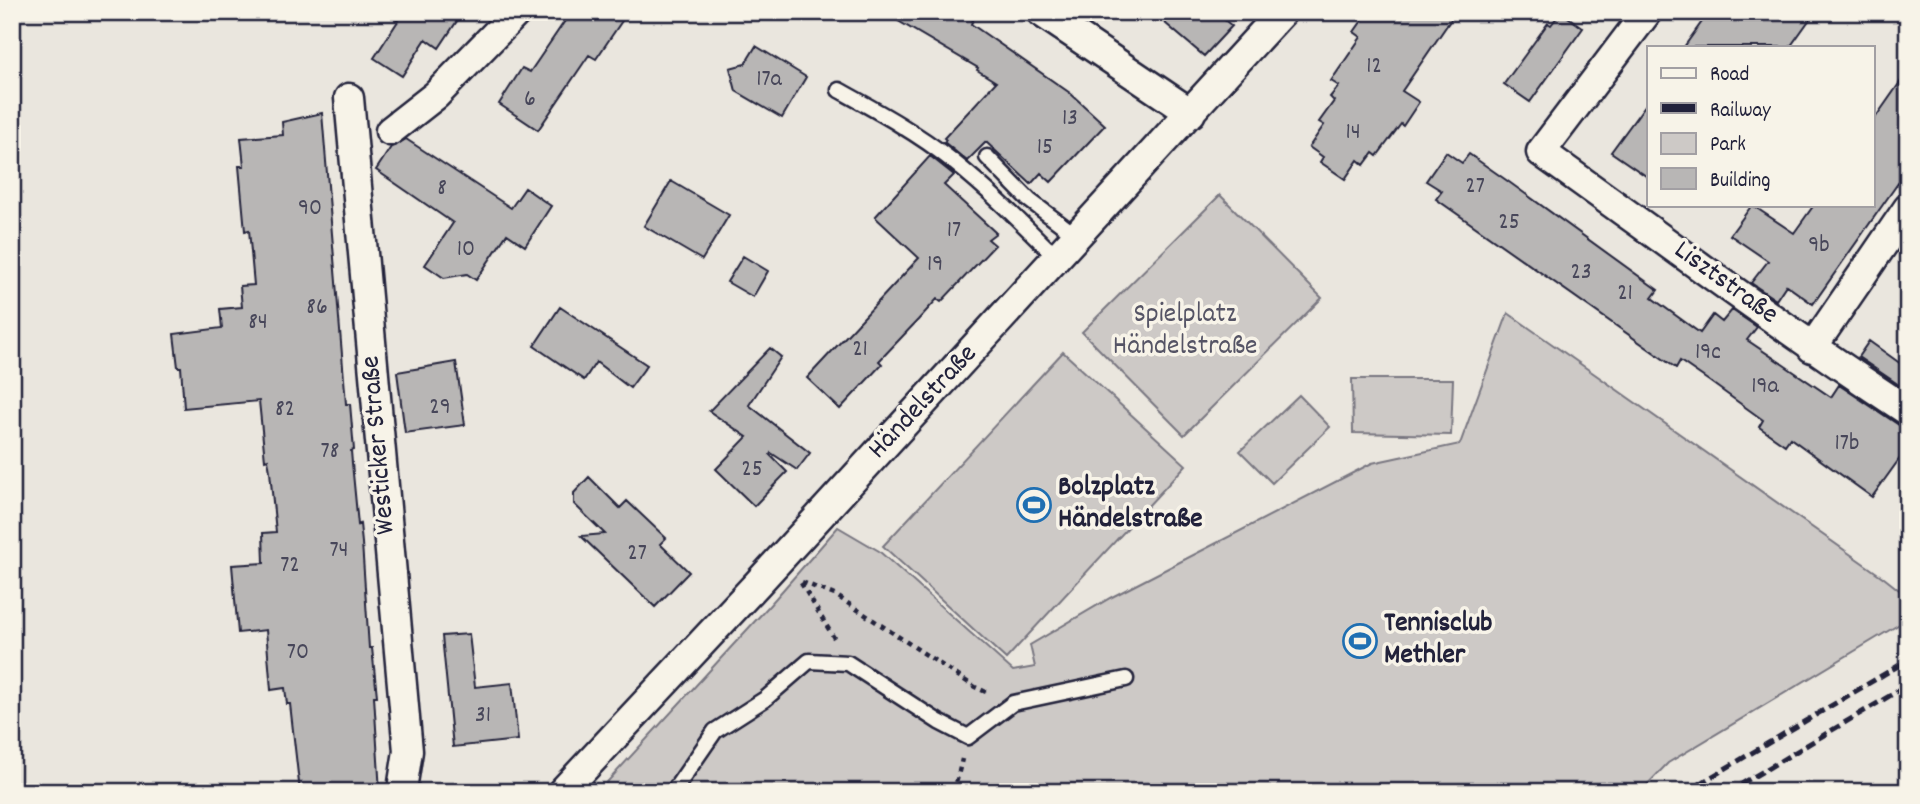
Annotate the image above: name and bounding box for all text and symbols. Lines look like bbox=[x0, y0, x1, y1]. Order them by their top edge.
legend bbox=[1647, 46, 1874, 206]
house number: 12 bbox=[1366, 50, 1382, 84]
text: Road bbox=[1710, 61, 1749, 91]
house number: 17a bbox=[756, 63, 783, 97]
house number: 6 bbox=[524, 83, 536, 117]
text: Railway bbox=[1710, 97, 1771, 127]
house number: 13 bbox=[1062, 102, 1078, 136]
house number: 14 bbox=[1345, 116, 1361, 150]
house number: 15 bbox=[1037, 131, 1053, 165]
text: Park bbox=[1710, 131, 1746, 161]
text: Building bbox=[1710, 167, 1770, 197]
house number: 27 bbox=[1465, 170, 1485, 204]
house number: 8 bbox=[437, 172, 447, 206]
house number: 90 bbox=[298, 192, 322, 226]
house number: 25 bbox=[1498, 206, 1520, 240]
house number: 17 bbox=[947, 214, 961, 248]
house number: 9b bbox=[1808, 229, 1830, 263]
street label: Lisztstraße bbox=[1664, 232, 1786, 336]
house number: 10 bbox=[457, 233, 475, 267]
house number: 19 bbox=[927, 248, 943, 282]
house number: 23 bbox=[1570, 256, 1592, 290]
house number: 21 bbox=[1617, 277, 1633, 311]
house number: 86 bbox=[306, 291, 328, 325]
park label: Spielplatz Händelstraße bbox=[1113, 296, 1257, 368]
house number: 84 bbox=[248, 306, 268, 340]
house number: 21 bbox=[852, 333, 868, 367]
street label: Händelstraße bbox=[860, 336, 988, 470]
house number: 19c bbox=[1695, 336, 1721, 370]
street label: Westicker Straße bbox=[352, 354, 408, 536]
house number: 19a bbox=[1751, 370, 1779, 404]
house number: 29 bbox=[429, 391, 451, 425]
house number: 82 bbox=[275, 393, 295, 427]
house number: 17b bbox=[1835, 427, 1859, 461]
house number: 78 bbox=[321, 435, 339, 469]
house number: 25 bbox=[741, 453, 763, 487]
place label: Bolzplatz Händelstraße bbox=[1058, 469, 1203, 541]
sports icon: Bolzplatz Händelstraße bbox=[1015, 486, 1053, 524]
house number: 74 bbox=[329, 534, 349, 568]
house number: 27 bbox=[627, 537, 647, 571]
house number: 72 bbox=[280, 549, 300, 583]
place label: Tennisclub Methler bbox=[1384, 605, 1492, 677]
sports icon: Tennisclub Methler bbox=[1341, 622, 1379, 660]
house number: 70 bbox=[287, 636, 309, 670]
house number: 31 bbox=[475, 699, 491, 733]

